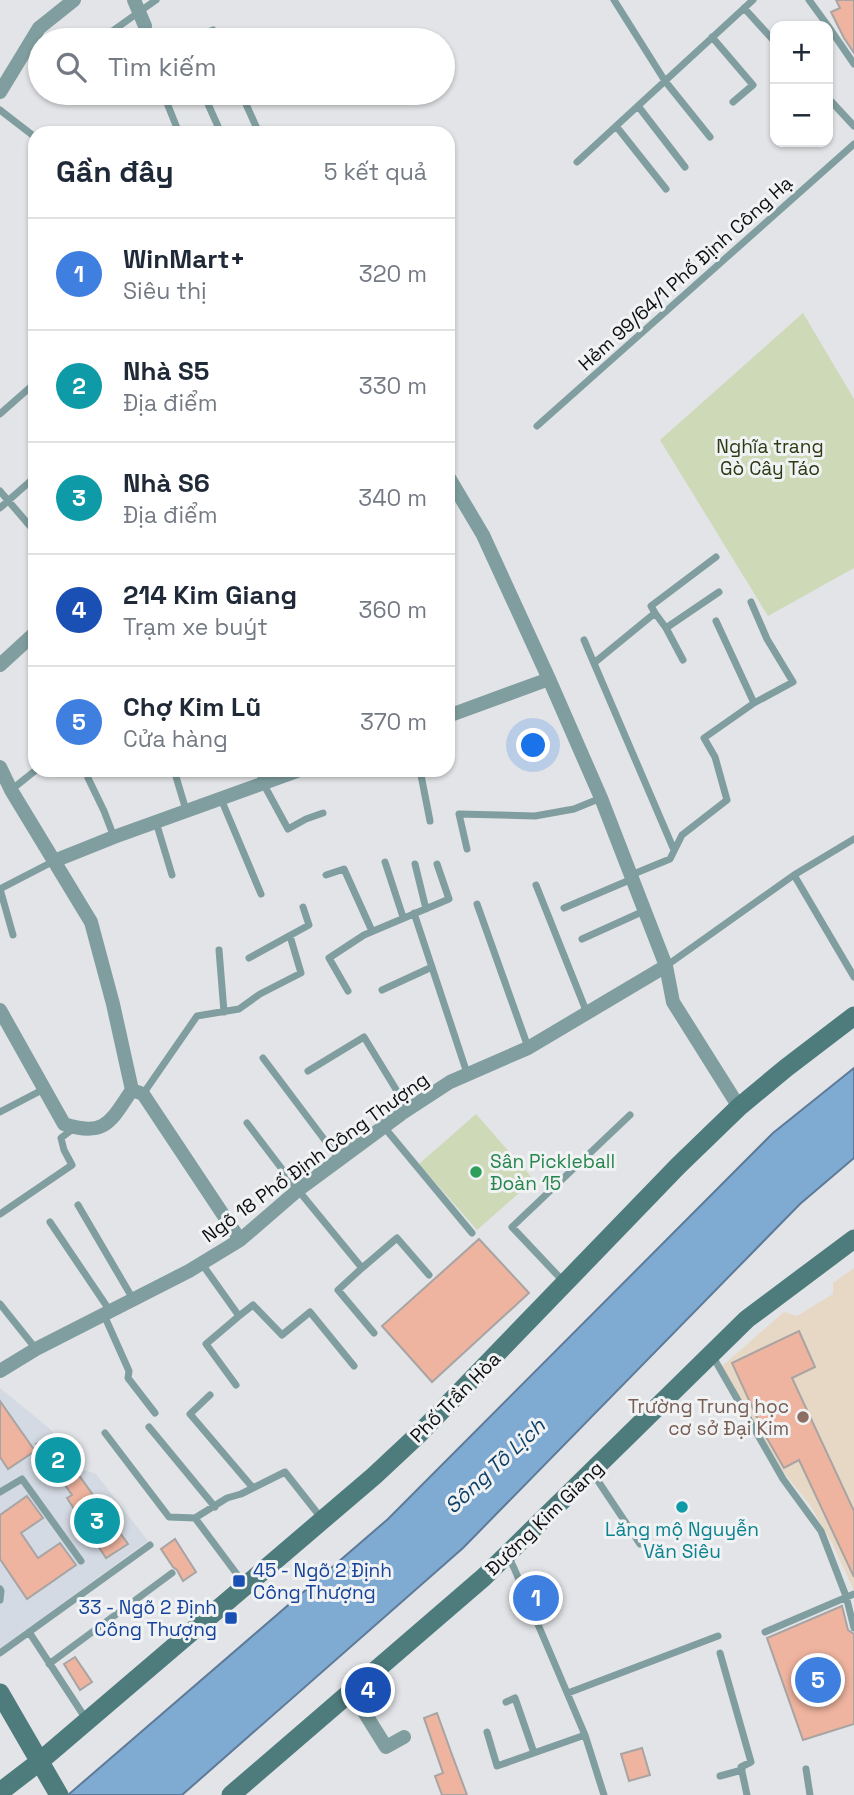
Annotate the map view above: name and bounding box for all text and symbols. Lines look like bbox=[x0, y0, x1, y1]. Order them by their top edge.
map controls bbox=[770, 21, 833, 147]
button: + bbox=[770, 21, 833, 84]
search box bbox=[28, 28, 455, 105]
icon: search bbox=[52, 48, 90, 86]
text: Tìm kiếm bbox=[108, 50, 217, 84]
button: − bbox=[770, 84, 833, 147]
text: Gần đây bbox=[56, 152, 174, 191]
text: 5 kết quả bbox=[324, 157, 427, 187]
street label: Hẻm 99/64/1 Phố Định Công Hạ bbox=[573, 170, 798, 376]
text: WinMart+ bbox=[123, 242, 246, 276]
text: 1 bbox=[74, 259, 84, 289]
text: 320 m bbox=[359, 259, 427, 289]
text: Siêu thị bbox=[123, 276, 207, 306]
text: Nhà S5 bbox=[123, 354, 209, 388]
text: 2 bbox=[72, 371, 86, 401]
text: 330 m bbox=[359, 371, 427, 401]
text: Địa điểm bbox=[123, 388, 217, 418]
park label: Nghĩa trang Gò Cây Táo bbox=[716, 434, 824, 481]
text: Nhà S6 bbox=[123, 466, 210, 500]
text: 3 bbox=[72, 483, 86, 513]
text: 340 m bbox=[358, 483, 427, 513]
text: Địa điểm bbox=[123, 500, 217, 530]
text: 214 Kim Giang bbox=[123, 578, 297, 612]
text: 4 bbox=[72, 595, 86, 625]
text: 360 m bbox=[359, 595, 427, 625]
text: Trạm xe buýt bbox=[123, 612, 268, 642]
text: Chợ Kim Lũ bbox=[123, 690, 261, 724]
text: 5 bbox=[72, 707, 86, 737]
text: 370 m bbox=[360, 707, 427, 737]
text: Cửa hàng bbox=[123, 724, 228, 754]
your location bbox=[516, 728, 550, 762]
street label: Ngõ 18 Phố Định Công Thượng bbox=[197, 1067, 433, 1248]
place label: Sân Pickleball Đoàn 15 bbox=[490, 1149, 615, 1196]
marker: Sân Pickleball Đoàn 15 bbox=[468, 1164, 484, 1180]
street label: Phố Trần Hòa bbox=[405, 1347, 506, 1448]
place label: Trường Trung học cơ sở Đại Kim bbox=[628, 1394, 789, 1441]
marker: Trường Trung học cơ sở Đại Kim bbox=[795, 1409, 811, 1425]
water label: Sông Tô Lịch bbox=[439, 1411, 551, 1519]
pin: 2 bbox=[35, 1434, 81, 1486]
street label: Đường Kim Giang bbox=[480, 1456, 609, 1581]
pin: 3 bbox=[74, 1495, 120, 1547]
marker: Lăng mộ Nguyễn Văn Siêu bbox=[674, 1499, 690, 1515]
place label: Lăng mộ Nguyễn Văn Siêu bbox=[605, 1517, 759, 1564]
place label: 45 - Ngõ 2 Định Công Thượng bbox=[253, 1558, 392, 1605]
pin: 1 bbox=[513, 1572, 559, 1624]
marker: 45 - Ngõ 2 Định Công Thượng bbox=[231, 1573, 247, 1589]
place label: 33 - Ngõ 2 Định Công Thượng bbox=[78, 1595, 217, 1642]
marker: 33 - Ngõ 2 Định Công Thượng bbox=[223, 1610, 239, 1626]
pin: 5 bbox=[795, 1654, 841, 1706]
pin: 4 bbox=[345, 1664, 391, 1716]

